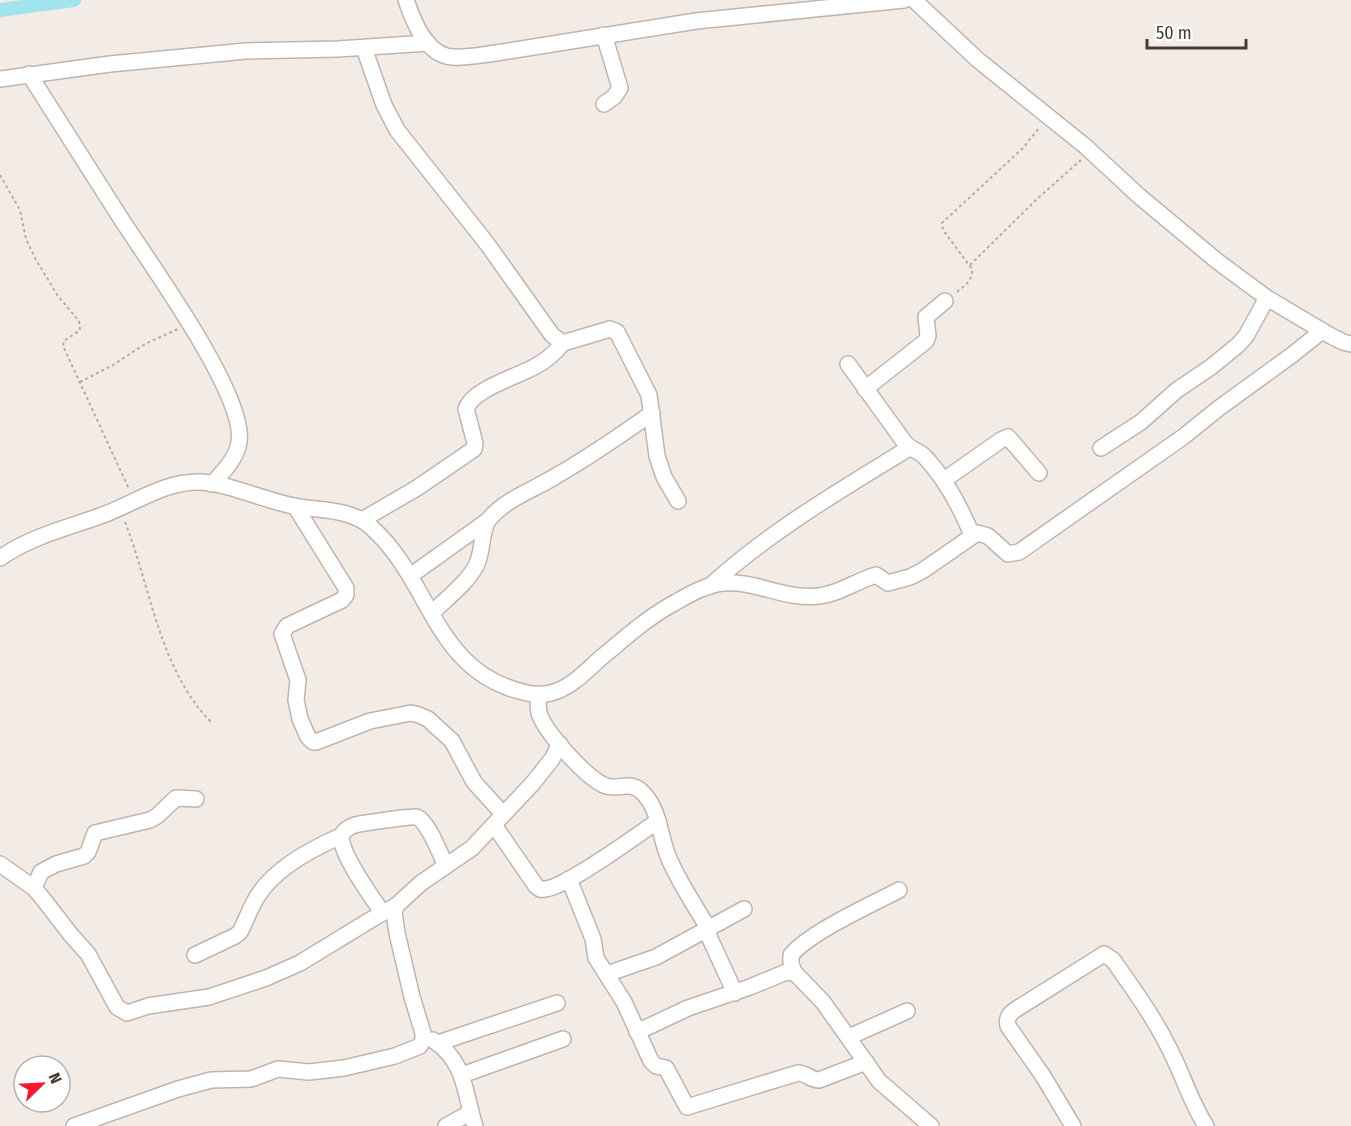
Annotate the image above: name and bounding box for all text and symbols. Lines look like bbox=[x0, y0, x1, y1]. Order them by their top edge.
scale bar bbox=[1147, 12, 1246, 50]
text: 50 m bbox=[1156, 22, 1192, 44]
north arrow bbox=[12, 1054, 72, 1114]
text: N bbox=[45, 1070, 66, 1086]

